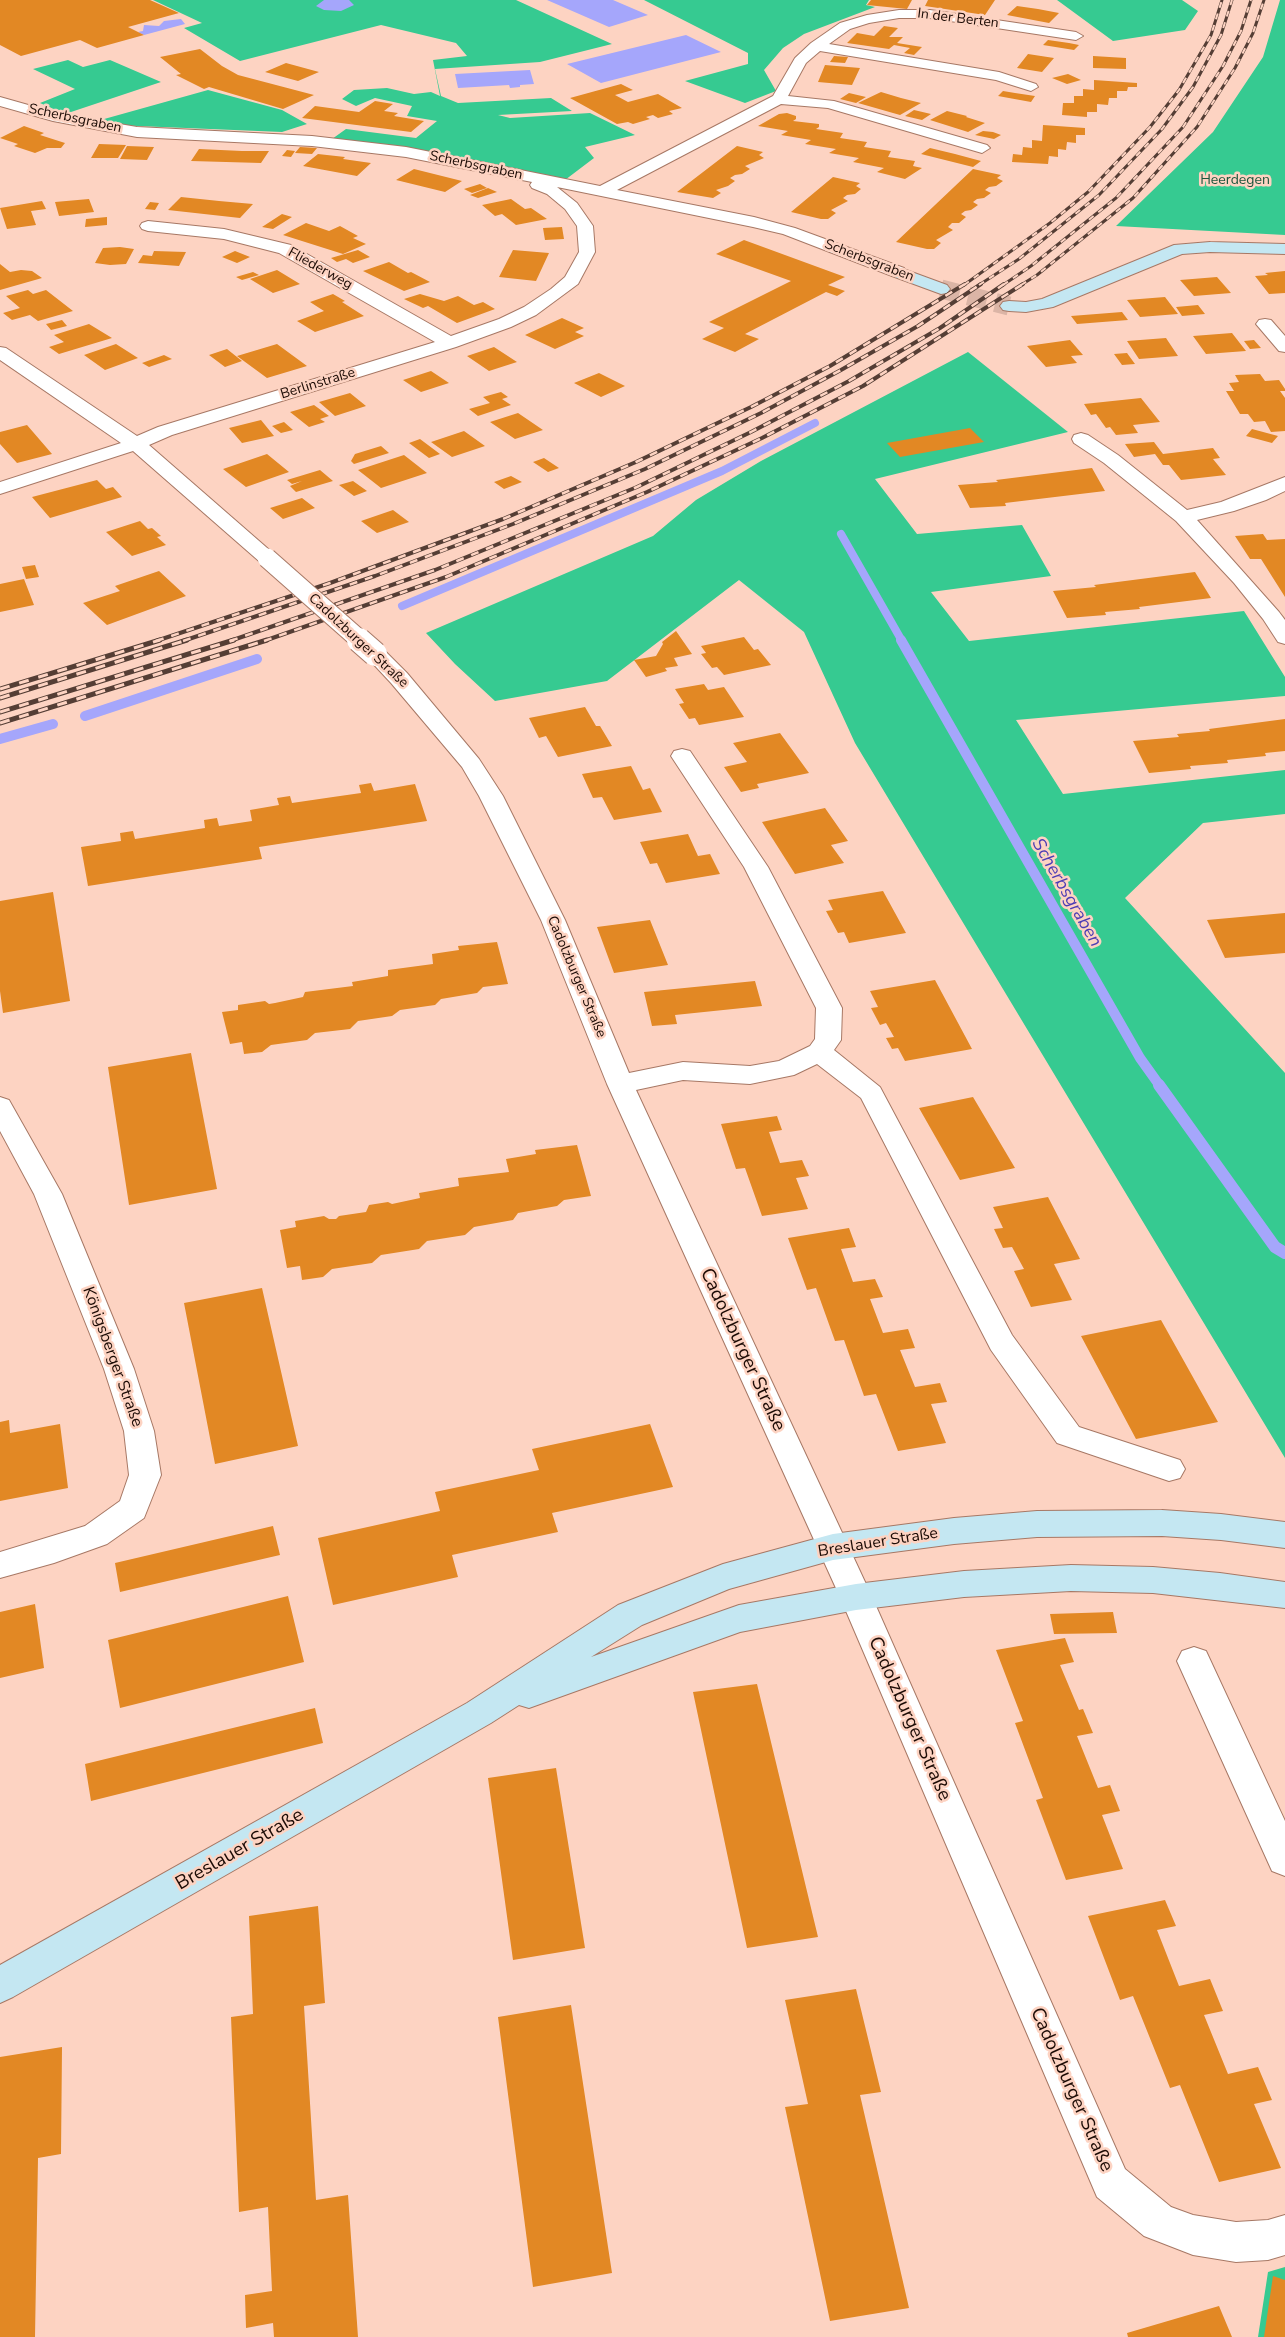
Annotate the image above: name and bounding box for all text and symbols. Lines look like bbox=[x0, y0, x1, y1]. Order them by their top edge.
street label: In der Berten bbox=[916, 6, 1000, 32]
street label: Scherbsgraben bbox=[27, 101, 123, 137]
street label: Scherbsgraben bbox=[428, 148, 524, 184]
park label: Heerdegen bbox=[1200, 173, 1270, 189]
street label: Scherbsgraben bbox=[822, 236, 916, 286]
street label: Fliederweg bbox=[285, 244, 355, 294]
street label: Berlinstraße bbox=[279, 365, 357, 403]
street label: Cadolzburger Straße bbox=[305, 590, 411, 692]
water label: Scherbsgraben bbox=[1026, 835, 1106, 951]
street label: Cadolzburger Straße bbox=[543, 914, 609, 1040]
street label: Cadolzburger Straße bbox=[694, 1265, 790, 1435]
street label: Königsberger Straße bbox=[78, 1284, 146, 1430]
street label: Breslauer Straße bbox=[817, 1524, 939, 1562]
street label: Cadolzburger Straße bbox=[863, 1634, 955, 1804]
street label: Breslauer Straße bbox=[172, 1804, 308, 1896]
street label: Cadolzburger Straße bbox=[1025, 2005, 1117, 2175]

